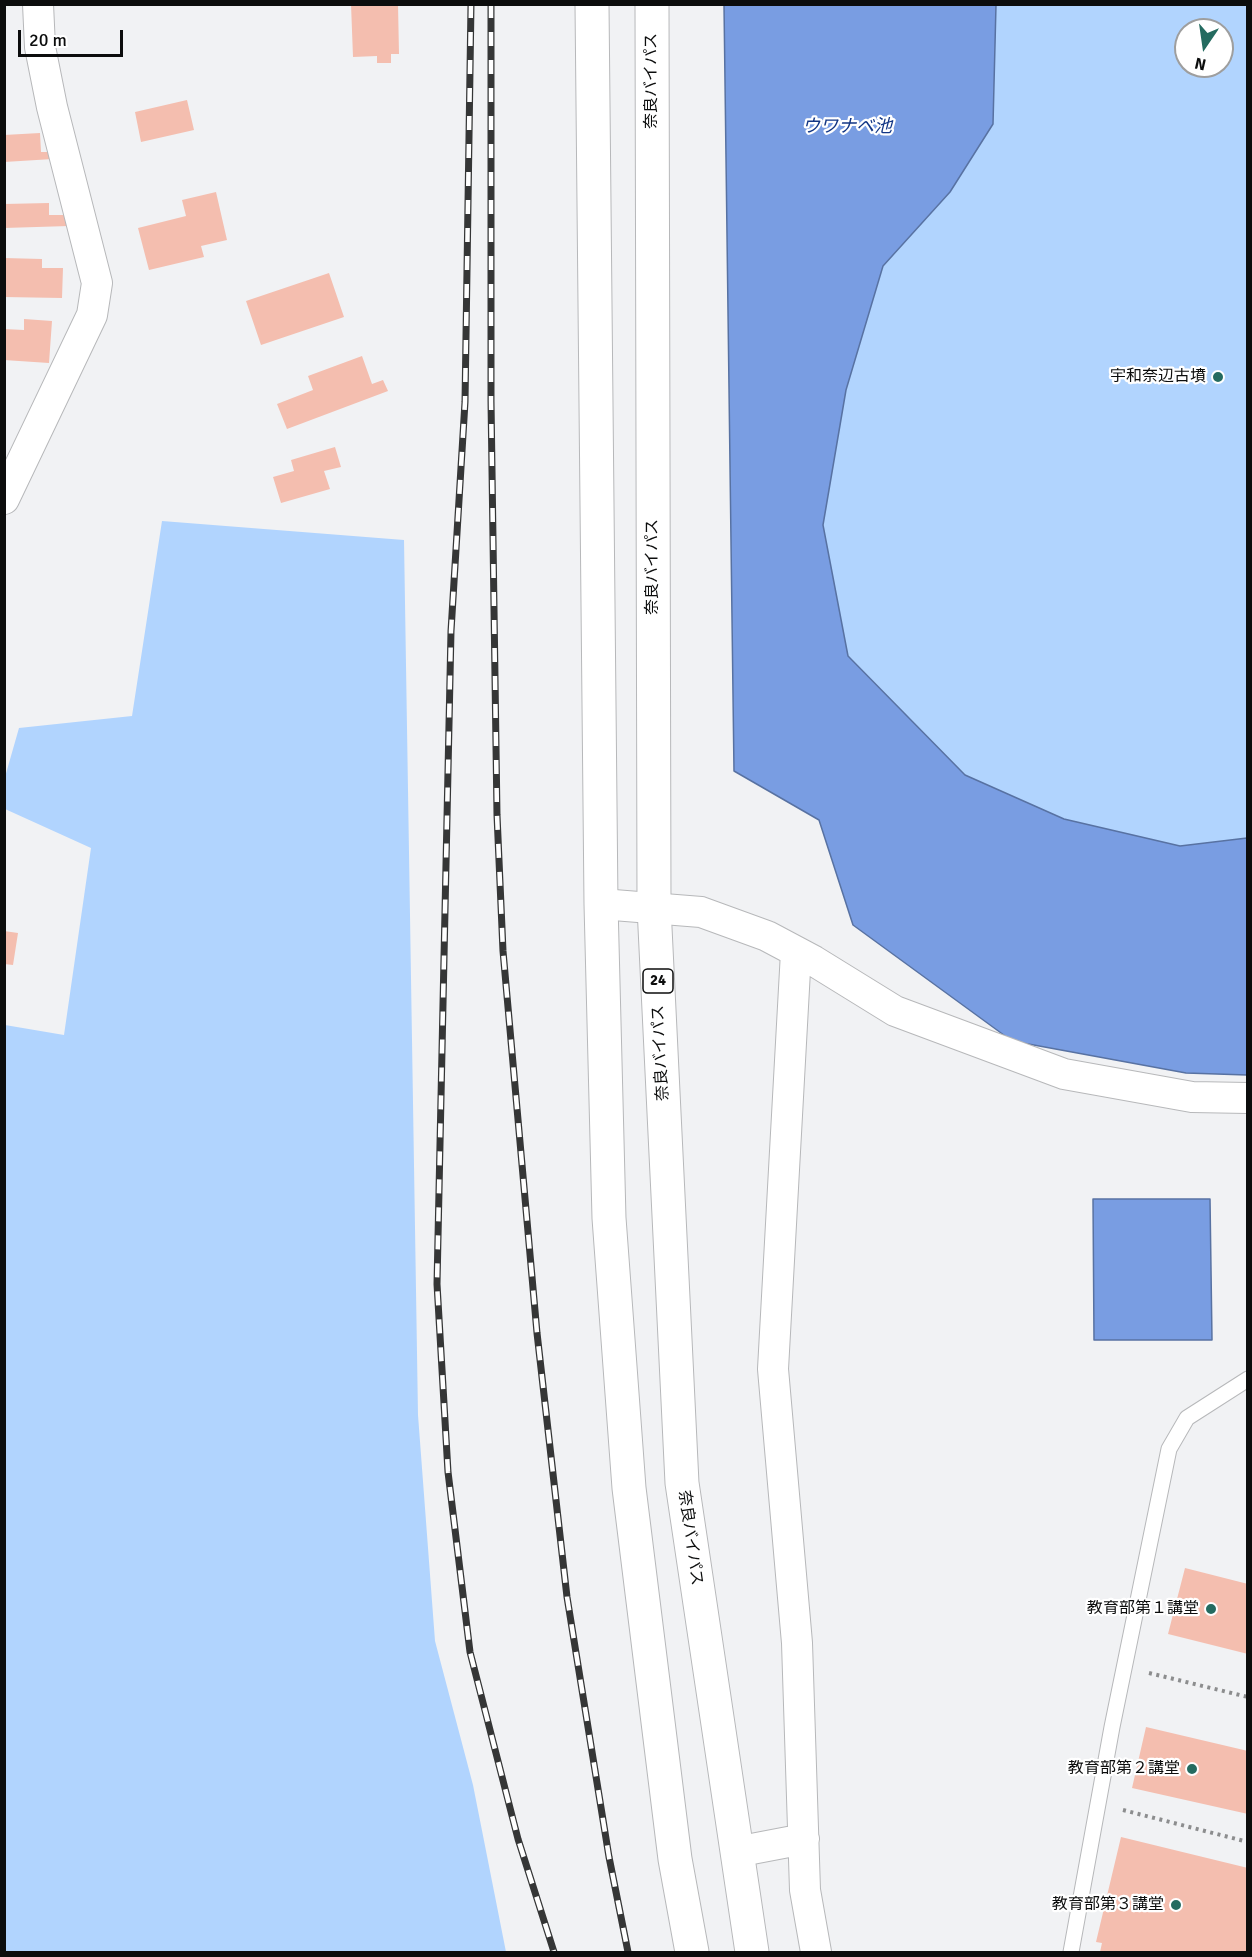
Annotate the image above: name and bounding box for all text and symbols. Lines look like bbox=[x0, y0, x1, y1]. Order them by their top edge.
scale bar bbox=[21, 18, 126, 56]
north arrow bbox=[1174, 18, 1234, 78]
text: 20 m bbox=[29, 29, 67, 51]
street label: 奈良バイパス bbox=[642, 33, 662, 129]
text: N bbox=[1193, 53, 1208, 75]
water label: ウワナベ池 bbox=[802, 116, 892, 138]
place label: 宇和奈辺古墳 bbox=[1110, 367, 1206, 387]
marker: 宇和奈辺古墳 bbox=[1211, 370, 1225, 384]
street label: 奈良バイパス bbox=[643, 519, 663, 615]
road number: 24 bbox=[643, 969, 673, 993]
street label: 奈良バイパス bbox=[649, 1005, 673, 1101]
street label: 奈良バイパス bbox=[674, 1489, 706, 1587]
place label: 教育部第１講堂 bbox=[1087, 1599, 1199, 1619]
marker: 教育部第１講堂 bbox=[1204, 1602, 1218, 1616]
place label: 教育部第２講堂 bbox=[1068, 1759, 1180, 1779]
marker: 教育部第２講堂 bbox=[1185, 1762, 1199, 1776]
place label: 教育部第３講堂 bbox=[1052, 1895, 1164, 1915]
marker: 教育部第３講堂 bbox=[1169, 1898, 1183, 1912]

